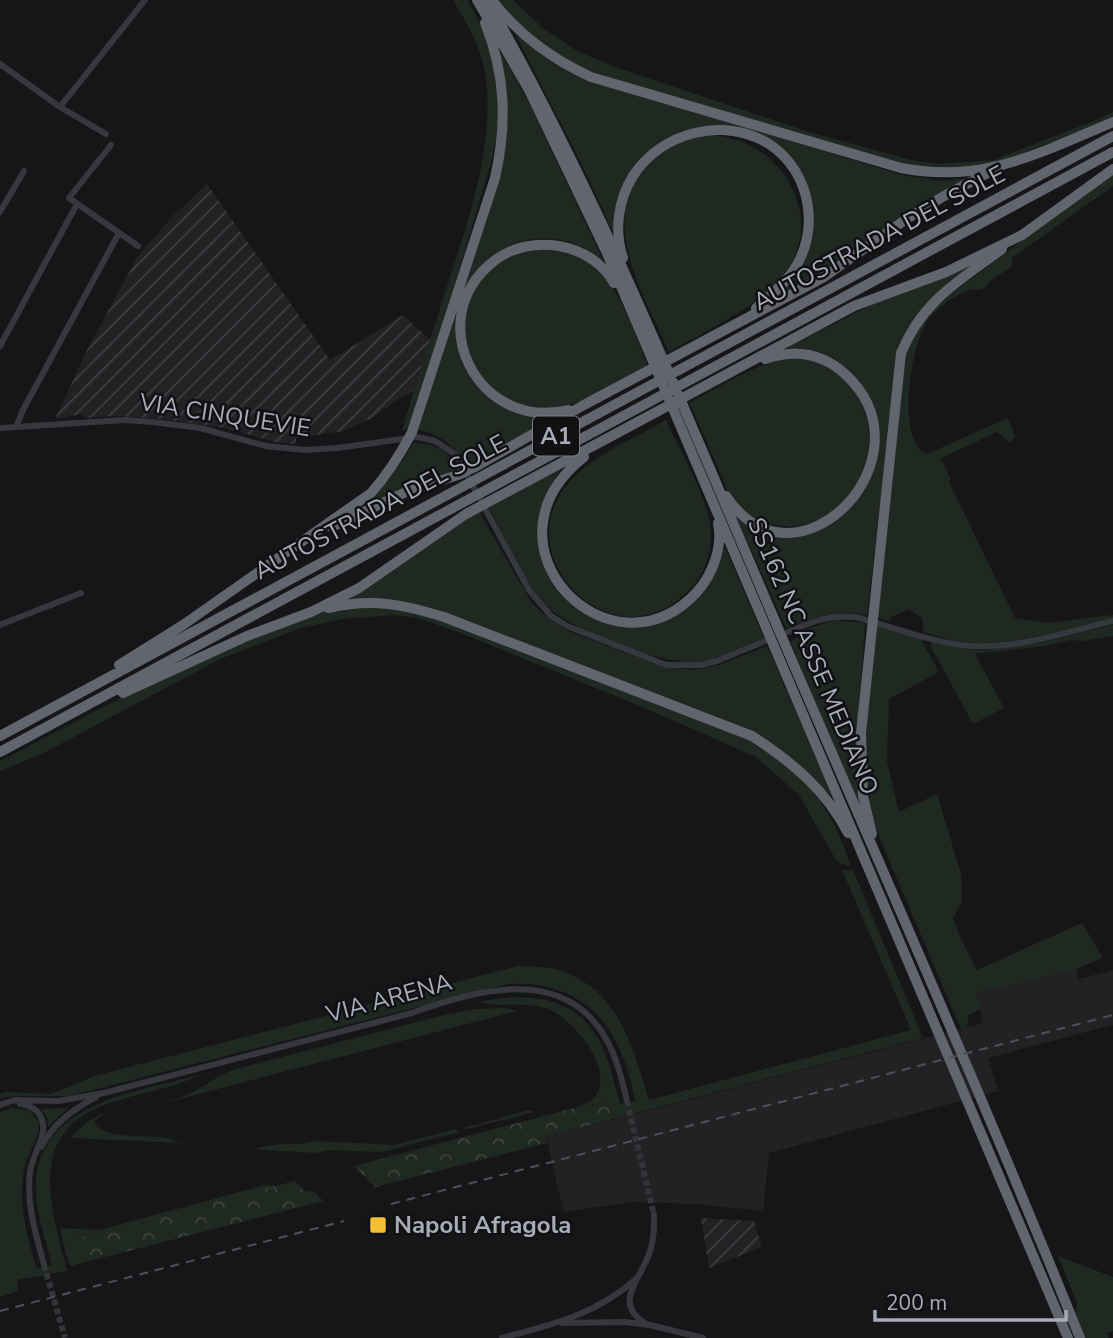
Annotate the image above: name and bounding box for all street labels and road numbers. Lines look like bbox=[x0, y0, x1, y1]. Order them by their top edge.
street label: AUTOSTRADA DEL SOLE bbox=[747, 158, 1011, 318]
street label: VIA CINQUEVIE bbox=[136, 386, 313, 444]
road number: A1 bbox=[533, 416, 579, 456]
street label: AUTOSTRADA DEL SOLE bbox=[248, 427, 512, 587]
street label: SS162 NC ASSE MEDIANO bbox=[740, 513, 886, 799]
street label: VIA ARENA bbox=[322, 966, 456, 1030]

